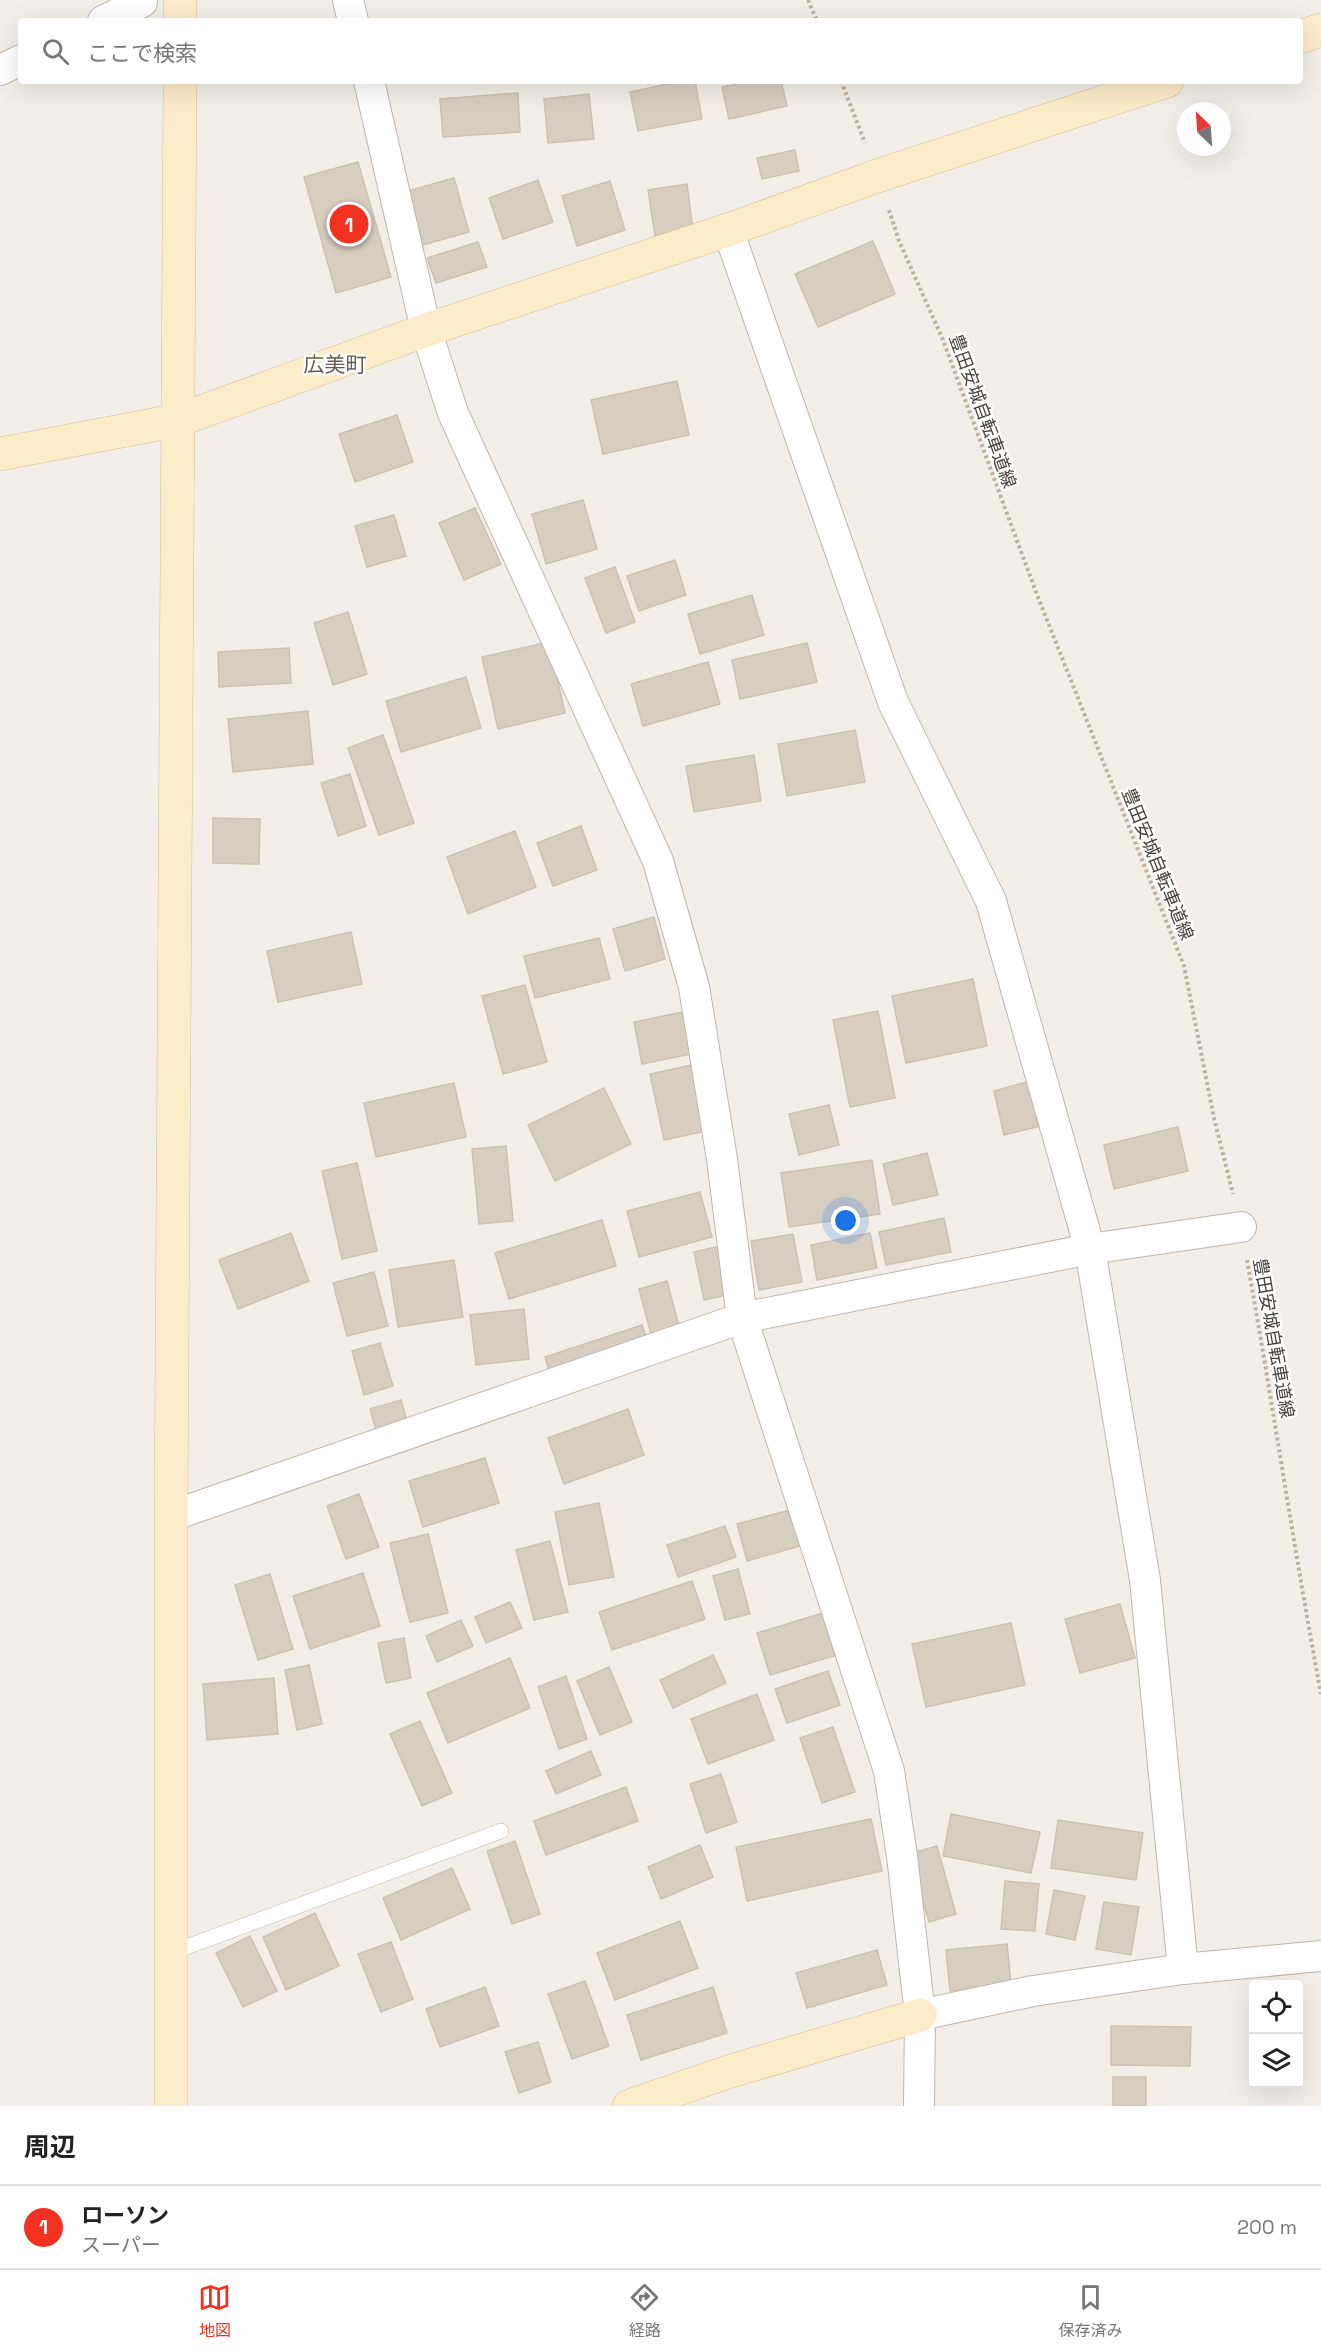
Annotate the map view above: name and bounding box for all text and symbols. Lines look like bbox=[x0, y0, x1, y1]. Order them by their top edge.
search box bbox=[18, 18, 1303, 84]
icon: search bbox=[39, 35, 72, 68]
text: ここで検索 bbox=[87, 39, 197, 67]
north arrow bbox=[1177, 102, 1231, 156]
pin: 1 bbox=[330, 202, 368, 246]
street label: 豊田安城自転車道線 bbox=[944, 331, 1022, 491]
district label: 広美町 bbox=[304, 351, 367, 378]
street label: 豊田安城自転車道線 bbox=[1117, 785, 1199, 943]
your location bbox=[831, 1206, 860, 1235]
street label: 豊田安城自転車道線 bbox=[1249, 1256, 1299, 1420]
map controls bbox=[1249, 1980, 1303, 2088]
button: locate bbox=[1249, 1980, 1303, 2034]
button: layers bbox=[1249, 2034, 1303, 2088]
text: 周辺 bbox=[24, 2130, 76, 2164]
text: ローソン bbox=[81, 2201, 169, 2229]
text: 1 bbox=[39, 2214, 48, 2240]
text: 200 m bbox=[1237, 2214, 1297, 2240]
text: スーパー bbox=[81, 2232, 161, 2258]
tab: 地図 bbox=[198, 2281, 231, 2341]
tab: 経路 bbox=[628, 2281, 661, 2341]
tab: 保存済み bbox=[1058, 2281, 1122, 2341]

